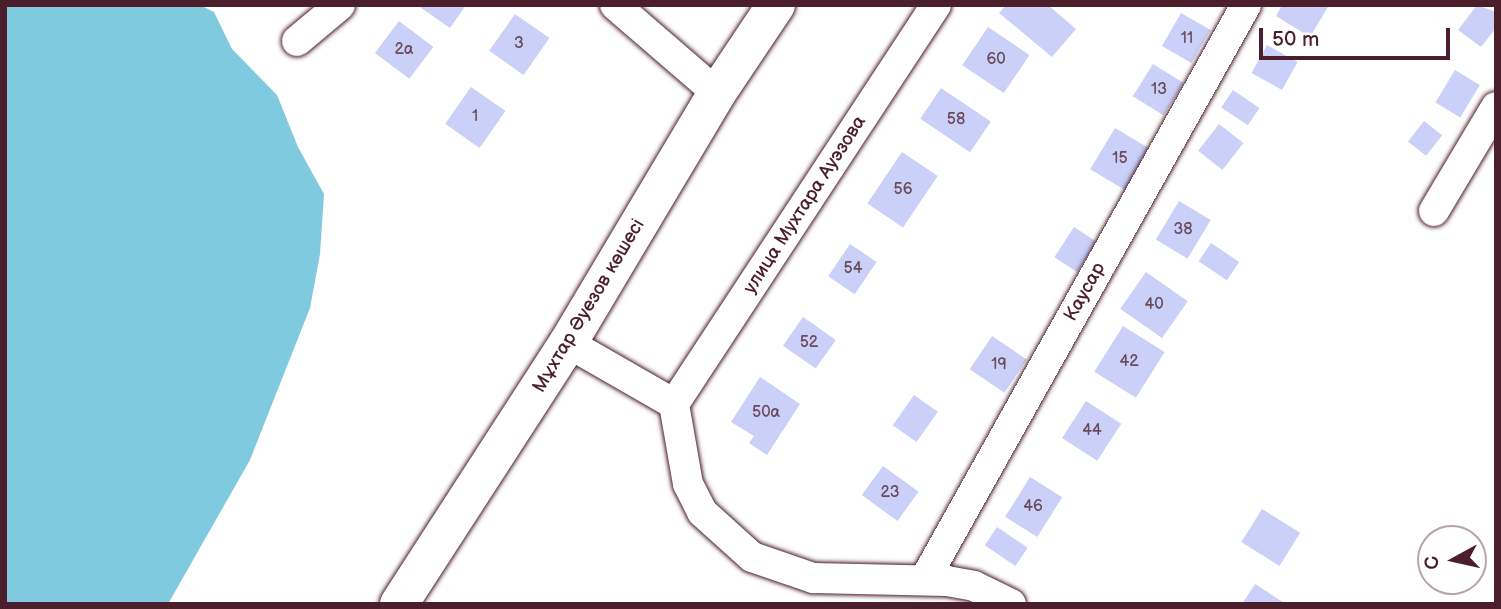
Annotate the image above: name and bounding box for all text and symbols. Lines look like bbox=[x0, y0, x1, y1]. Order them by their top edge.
scale bar bbox=[1263, 14, 1454, 58]
text: 50 m bbox=[1272, 27, 1319, 52]
house number: 11 bbox=[1181, 29, 1193, 49]
house number: 3 bbox=[514, 34, 524, 54]
house number: 2а bbox=[395, 40, 413, 60]
house number: 60 bbox=[986, 50, 1006, 70]
house number: 13 bbox=[1151, 80, 1167, 100]
house number: 1 bbox=[472, 107, 478, 127]
house number: 58 bbox=[947, 110, 965, 130]
street label: улица Мухтара Ауэзова bbox=[739, 112, 871, 298]
house number: 15 bbox=[1112, 149, 1128, 169]
house number: 56 bbox=[894, 180, 912, 200]
street label: Мұхтар Әуезов көшесі bbox=[528, 215, 650, 397]
house number: 38 bbox=[1173, 220, 1193, 240]
house number: 54 bbox=[844, 259, 862, 279]
street label: Каусар bbox=[1060, 259, 1110, 325]
house number: 40 bbox=[1144, 295, 1164, 315]
house number: 52 bbox=[800, 333, 818, 353]
house number: 42 bbox=[1119, 352, 1139, 372]
house number: 19 bbox=[991, 355, 1007, 375]
house number: 50а bbox=[752, 403, 780, 423]
house number: 44 bbox=[1082, 421, 1102, 441]
house number: 23 bbox=[881, 483, 899, 503]
house number: 46 bbox=[1023, 497, 1043, 517]
north arrow bbox=[1417, 525, 1487, 595]
text: С bbox=[1420, 555, 1445, 571]

